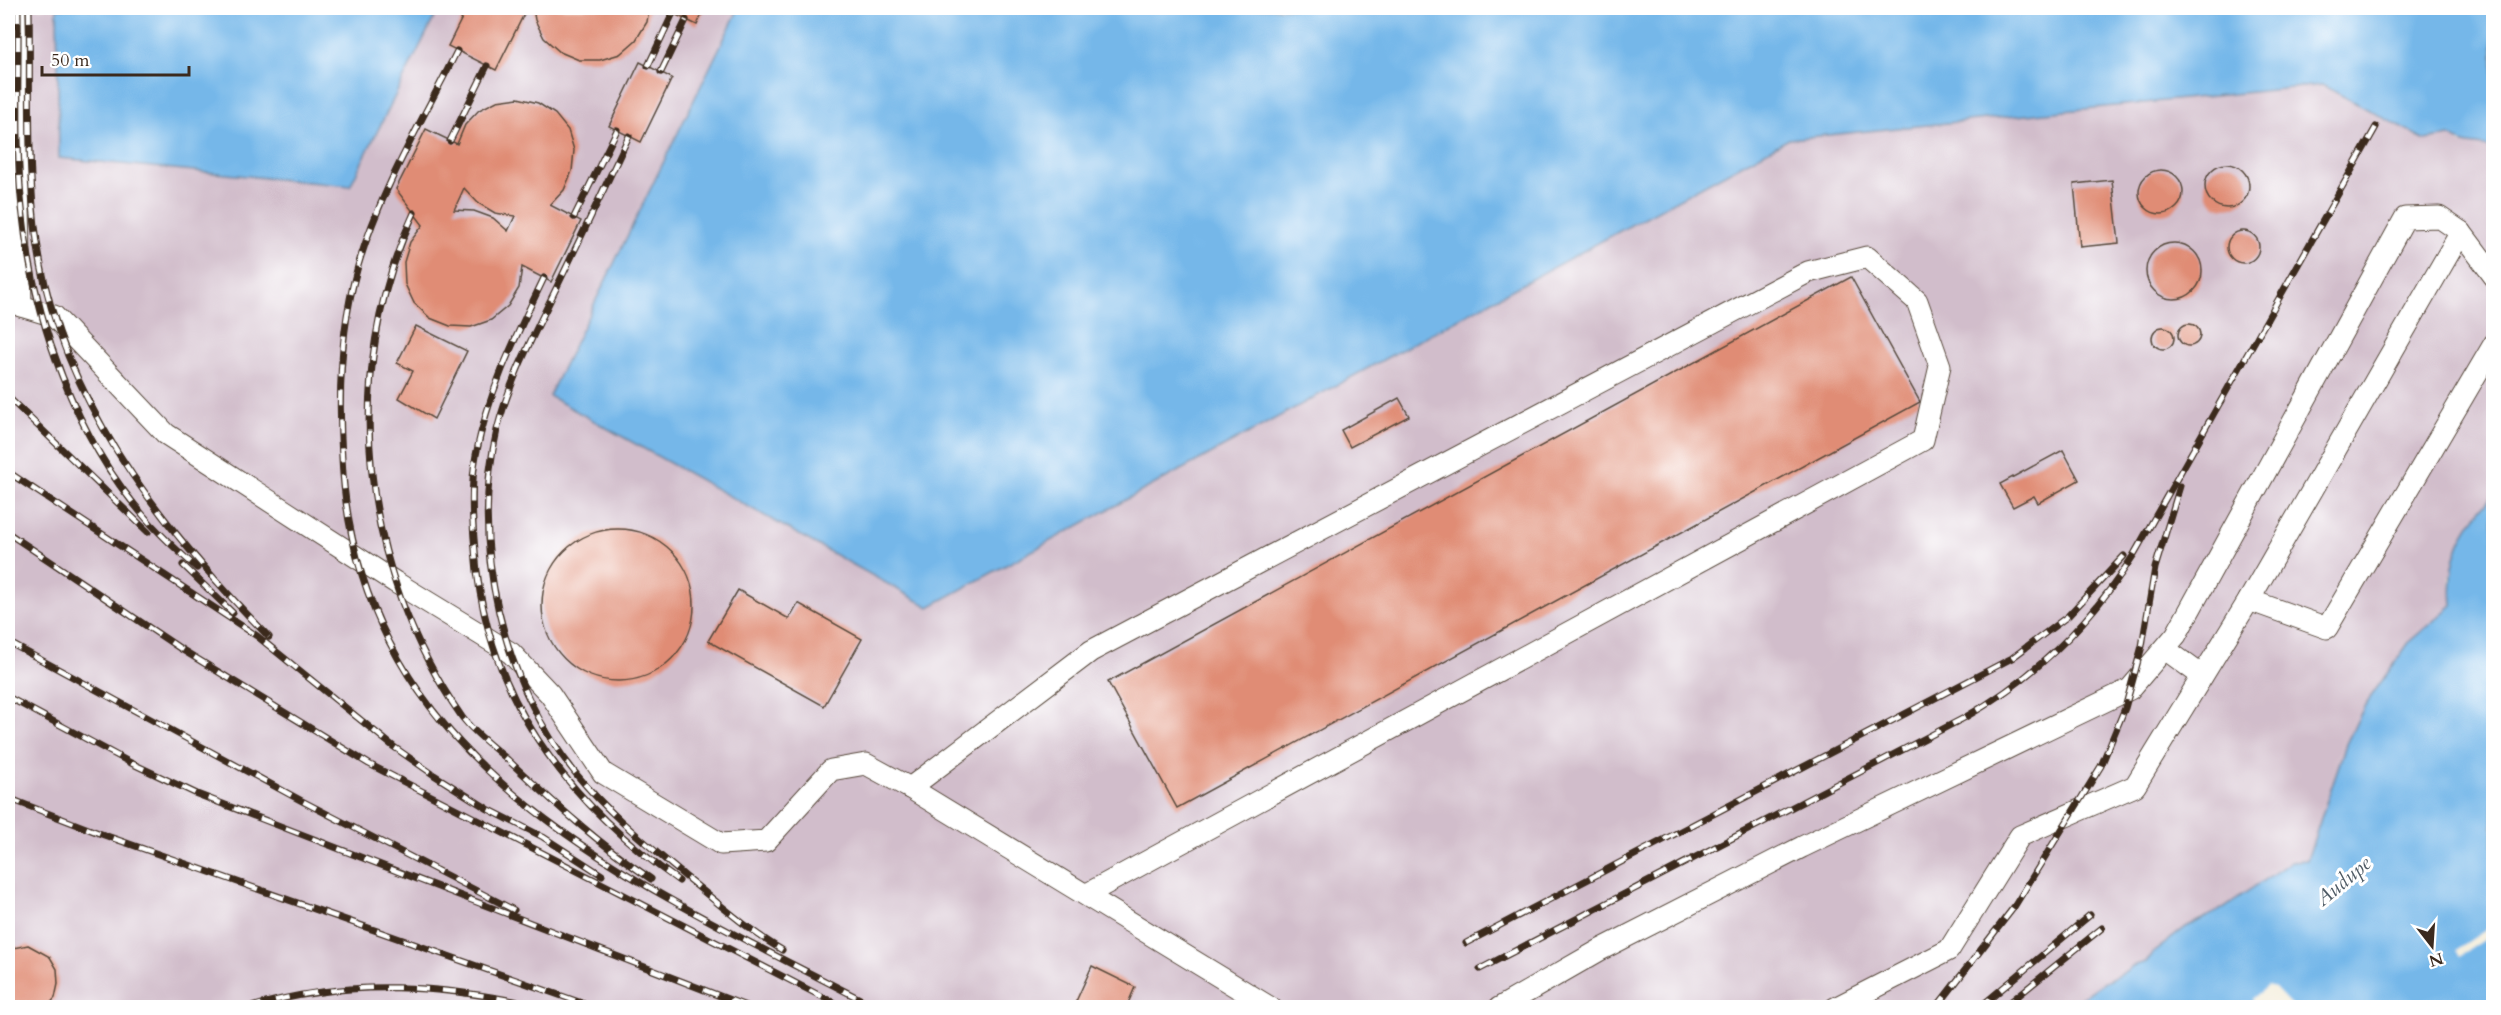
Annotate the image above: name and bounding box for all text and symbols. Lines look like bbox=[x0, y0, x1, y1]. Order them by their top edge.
scale bar bbox=[42, 39, 189, 77]
text: 50 m bbox=[51, 48, 90, 73]
water label: Audupe bbox=[2309, 849, 2378, 914]
north arrow bbox=[2402, 916, 2462, 976]
text: N bbox=[2426, 947, 2446, 972]

